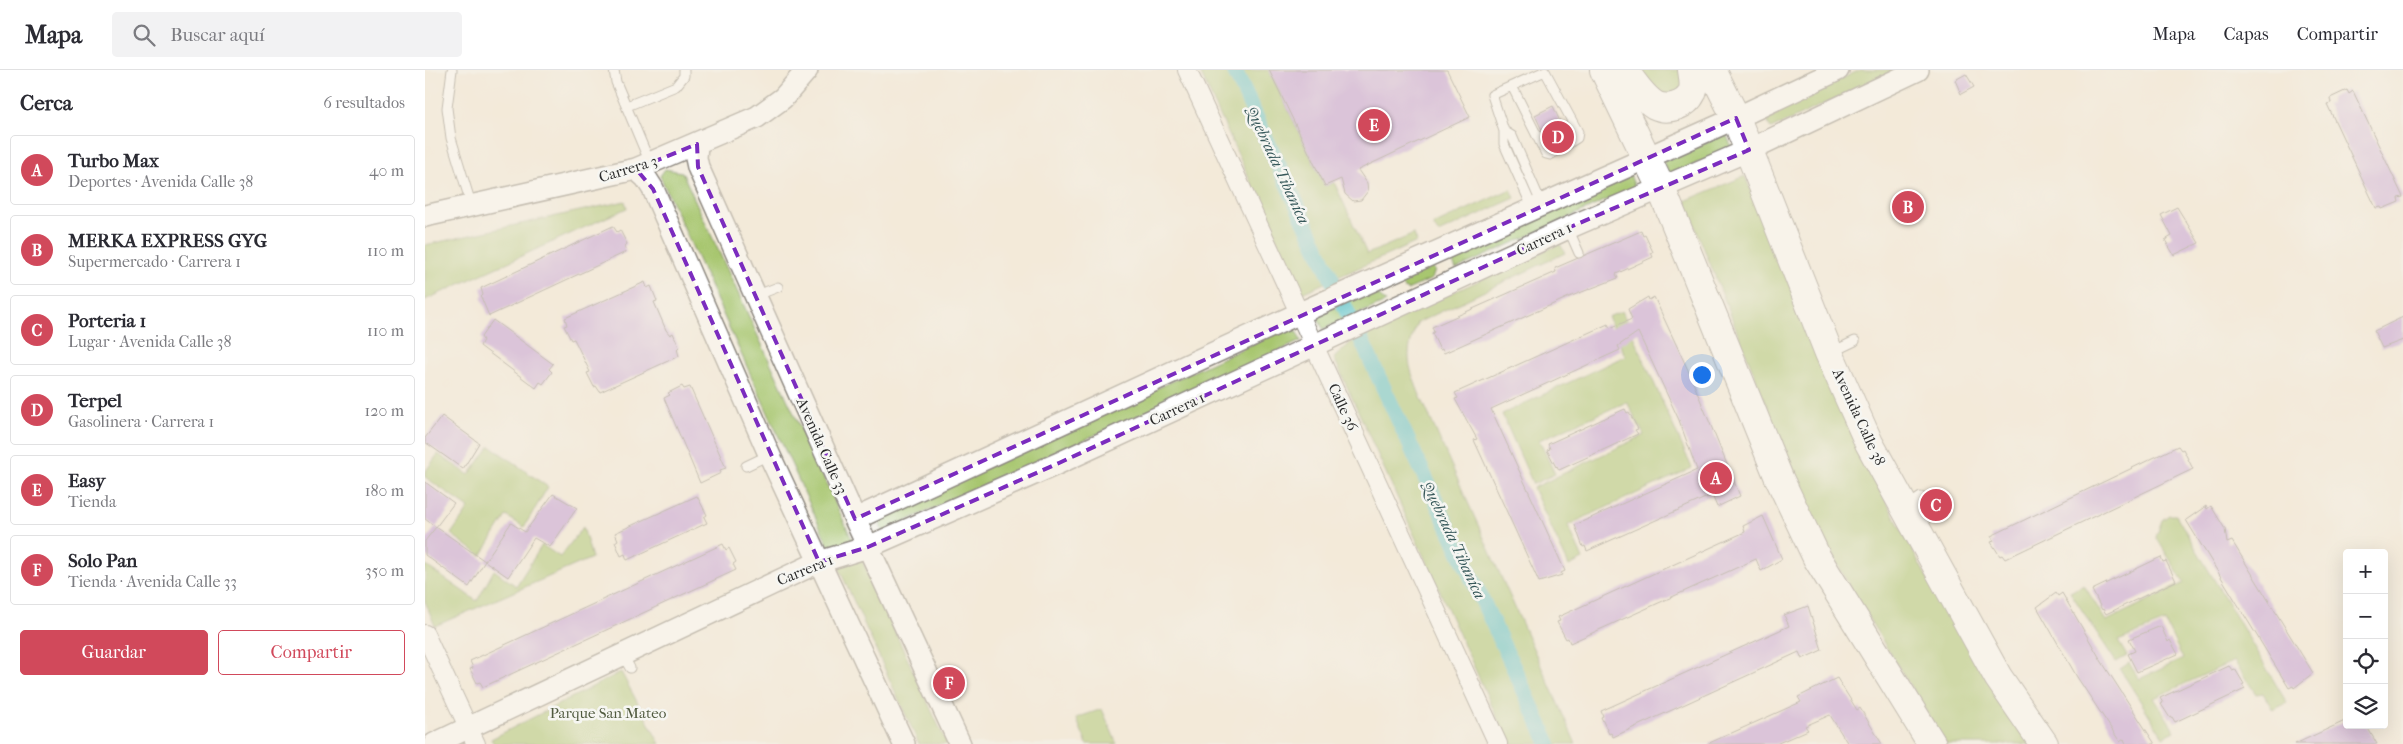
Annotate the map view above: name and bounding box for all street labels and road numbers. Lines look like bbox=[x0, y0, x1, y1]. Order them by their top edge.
street label: Carrera 3 bbox=[597, 152, 659, 186]
street label: Carrera 1 bbox=[1513, 218, 1575, 260]
street label: Avenida Calle 38 bbox=[1828, 365, 1889, 468]
street label: Calle 36 bbox=[1324, 380, 1362, 434]
street label: Carrera 1 bbox=[1146, 388, 1208, 430]
street label: Avenida Calle 33 bbox=[792, 394, 851, 497]
street label: Carrera 1 bbox=[774, 551, 836, 589]

